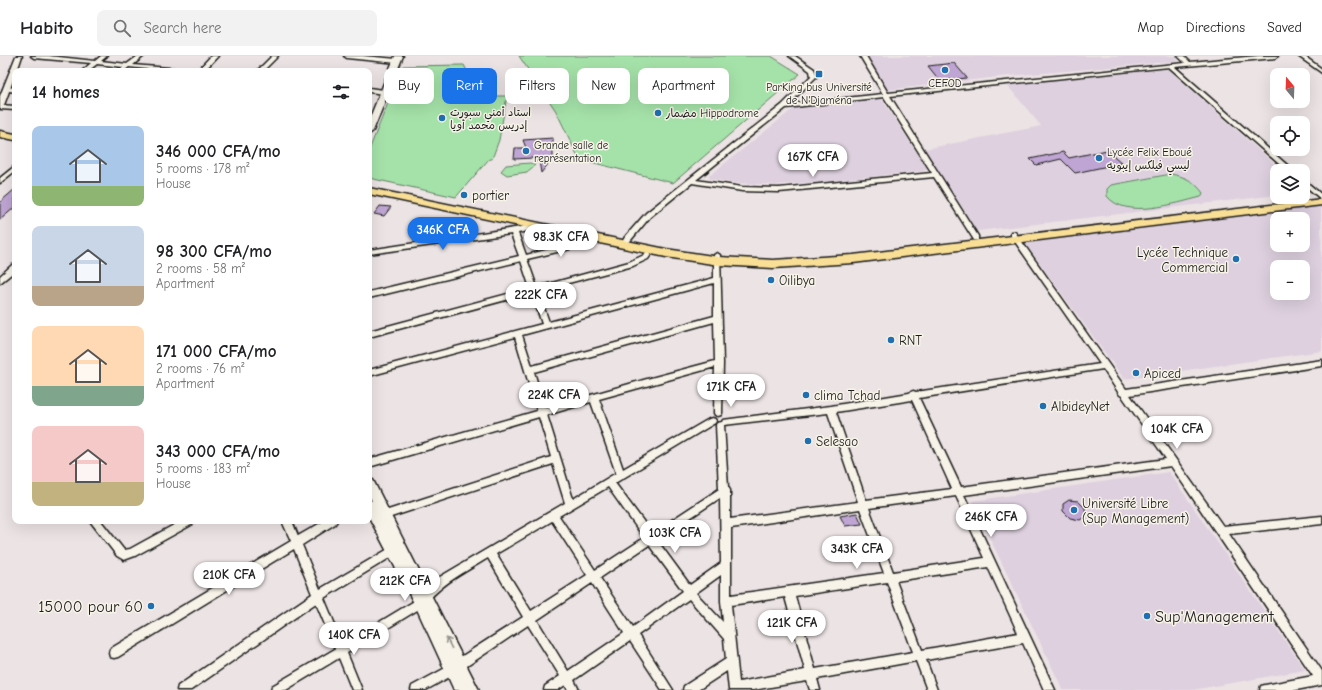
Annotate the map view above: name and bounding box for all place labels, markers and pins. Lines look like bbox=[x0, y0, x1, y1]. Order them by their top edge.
marker: CEFOD bbox=[940, 65, 950, 75]
marker: ParKing bus Université de N'Djaména bbox=[814, 69, 824, 79]
place label: CEFOD bbox=[928, 77, 962, 90]
place label: ParKing bus Université de N'Djaména bbox=[766, 81, 872, 107]
place label: استاد أمني سبورت إدريس محمد أويا bbox=[450, 106, 531, 133]
place label: مضمار Hippodrome bbox=[665, 107, 759, 120]
marker: مضمار Hippodrome bbox=[653, 108, 663, 118]
marker: استاد أمني سبورت إدريس محمد أويا bbox=[437, 113, 447, 123]
place label: Grande salle de représentation bbox=[534, 139, 609, 165]
pin: 167K CFA bbox=[772, 144, 854, 178]
marker: Grande salle de représentation bbox=[521, 146, 531, 156]
place label: Lycée Felix Eboué ليسي فيلكس إيبويه bbox=[1107, 146, 1192, 176]
marker: Lycée Felix Eboué ليسي فيلكس إيبويه bbox=[1094, 153, 1104, 163]
place label: portier bbox=[472, 188, 510, 203]
marker: portier bbox=[459, 190, 469, 200]
pin: 346K CFA bbox=[402, 217, 484, 251]
pin: 98.3K CFA bbox=[515, 224, 607, 258]
place label: Lycée Technique Commercial bbox=[1137, 245, 1228, 275]
marker: Lycée Technique Commercial bbox=[1231, 254, 1241, 264]
place label: Oilibya bbox=[779, 273, 815, 288]
marker: Oilibya bbox=[766, 275, 776, 285]
pin: 222K CFA bbox=[500, 282, 582, 316]
place label: RNT bbox=[899, 333, 922, 348]
marker: RNT bbox=[886, 335, 896, 345]
place label: Apiced bbox=[1144, 366, 1181, 381]
marker: Apiced bbox=[1131, 368, 1141, 378]
pin: 171K CFA bbox=[690, 374, 772, 408]
pin: 224K CFA bbox=[513, 382, 595, 416]
place label: clima Tchad bbox=[814, 388, 880, 403]
marker: clima Tchad bbox=[801, 390, 811, 400]
place label: AlbideyNet bbox=[1051, 399, 1111, 414]
marker: AlbideyNet bbox=[1038, 401, 1048, 411]
pin: 104K CFA bbox=[1136, 416, 1218, 450]
place label: Selesao bbox=[816, 434, 858, 449]
marker: Selesao bbox=[803, 436, 813, 446]
place label: Université Libre (Sup Management) bbox=[1082, 496, 1189, 526]
pin: 246K CFA bbox=[950, 504, 1032, 538]
marker: Université Libre (Sup Management) bbox=[1069, 505, 1079, 515]
pin: 103K CFA bbox=[634, 520, 716, 554]
pin: 343K CFA bbox=[816, 536, 898, 570]
pin: 210K CFA bbox=[188, 562, 270, 596]
pin: 212K CFA bbox=[364, 568, 446, 602]
place label: 15000 pour 60 bbox=[38, 598, 143, 616]
marker: 15000 pour 60 bbox=[146, 601, 156, 611]
place label: Sup'Management bbox=[1155, 608, 1274, 626]
pin: 121K CFA bbox=[751, 610, 833, 644]
marker: Sup'Management bbox=[1142, 611, 1152, 621]
pin: 140K CFA bbox=[313, 622, 395, 656]

